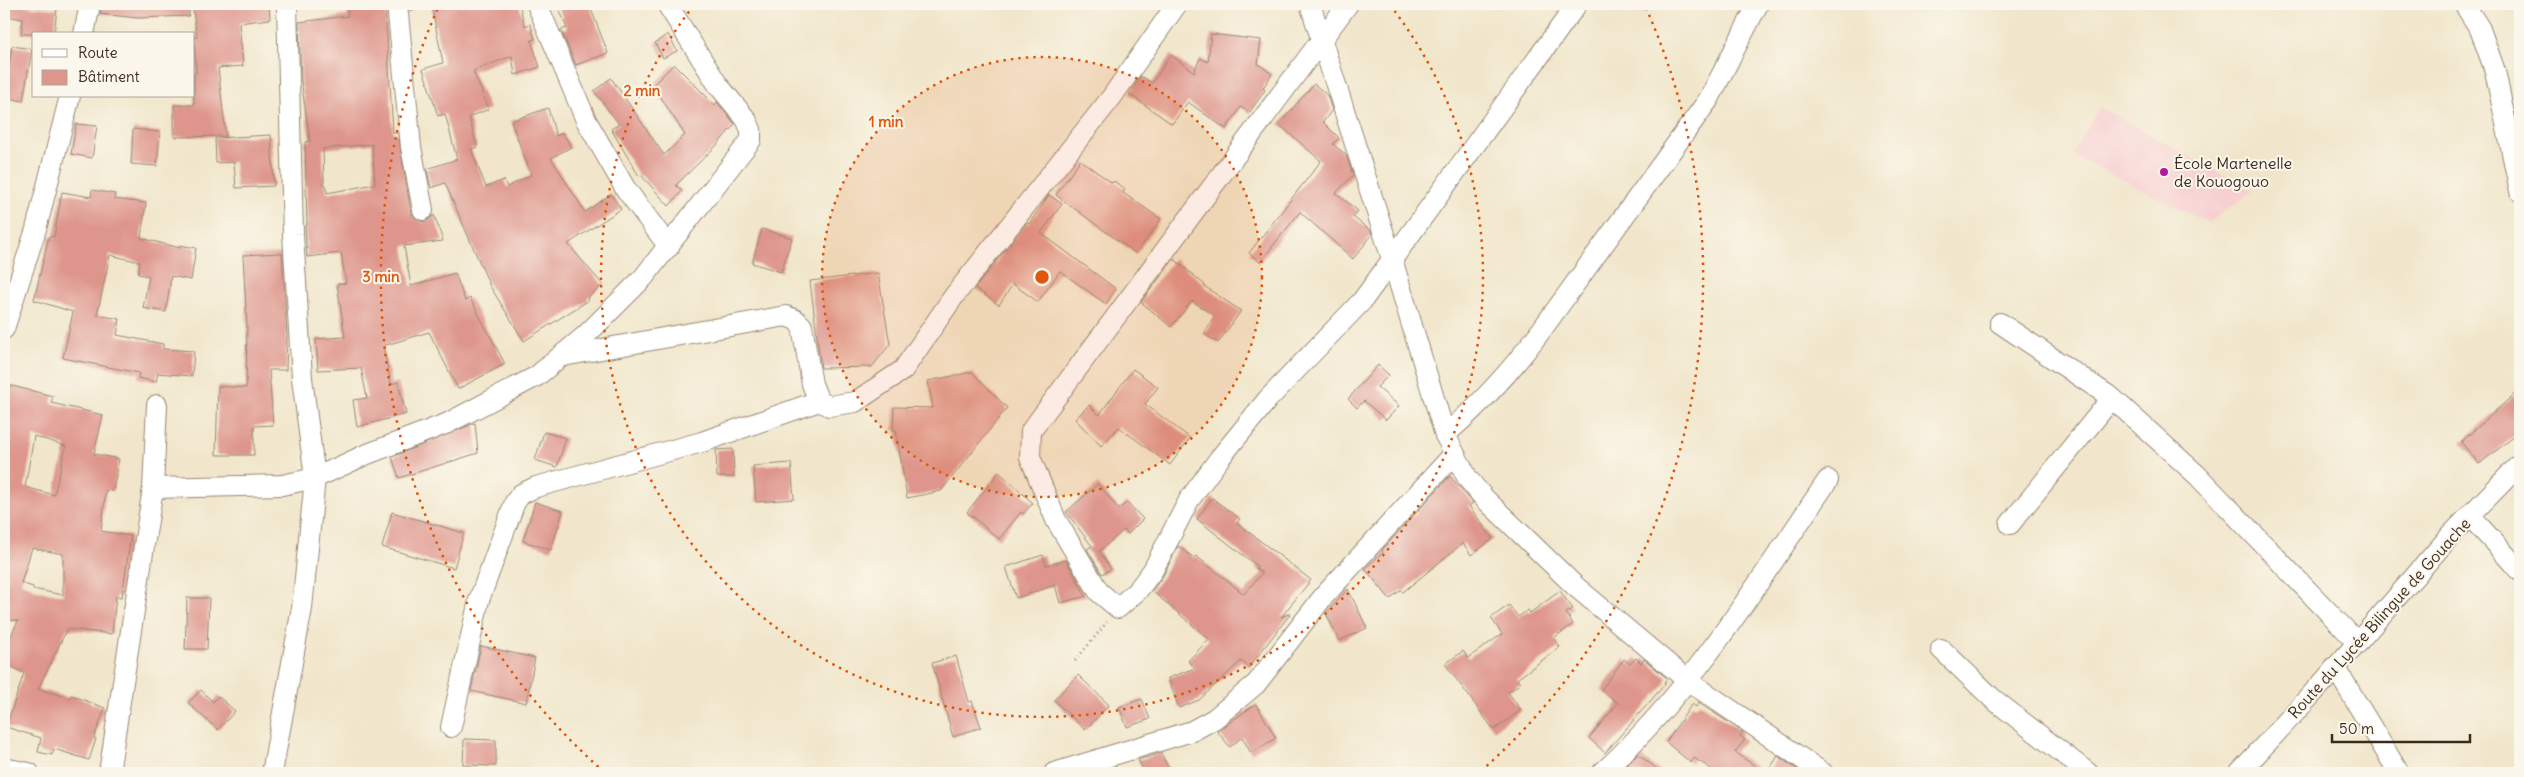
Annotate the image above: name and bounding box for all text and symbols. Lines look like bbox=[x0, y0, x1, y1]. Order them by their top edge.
legend bbox=[32, 32, 195, 98]
text: Route bbox=[78, 43, 118, 62]
text: Bâtiment bbox=[78, 67, 140, 86]
text: 2 min bbox=[624, 81, 661, 100]
text: 1 min bbox=[869, 112, 904, 131]
place label: École Martenelle de Kouogouo bbox=[2174, 153, 2292, 191]
marker: École Martenelle de Kouogouo bbox=[2158, 166, 2170, 178]
text: 3 min bbox=[362, 267, 400, 286]
centre of rings bbox=[1033, 268, 1051, 286]
street label: Route du Lycée Bilingue de Gouache bbox=[2284, 514, 2474, 722]
scale bar bbox=[2332, 712, 2469, 744]
text: 50 m bbox=[2339, 719, 2374, 738]

